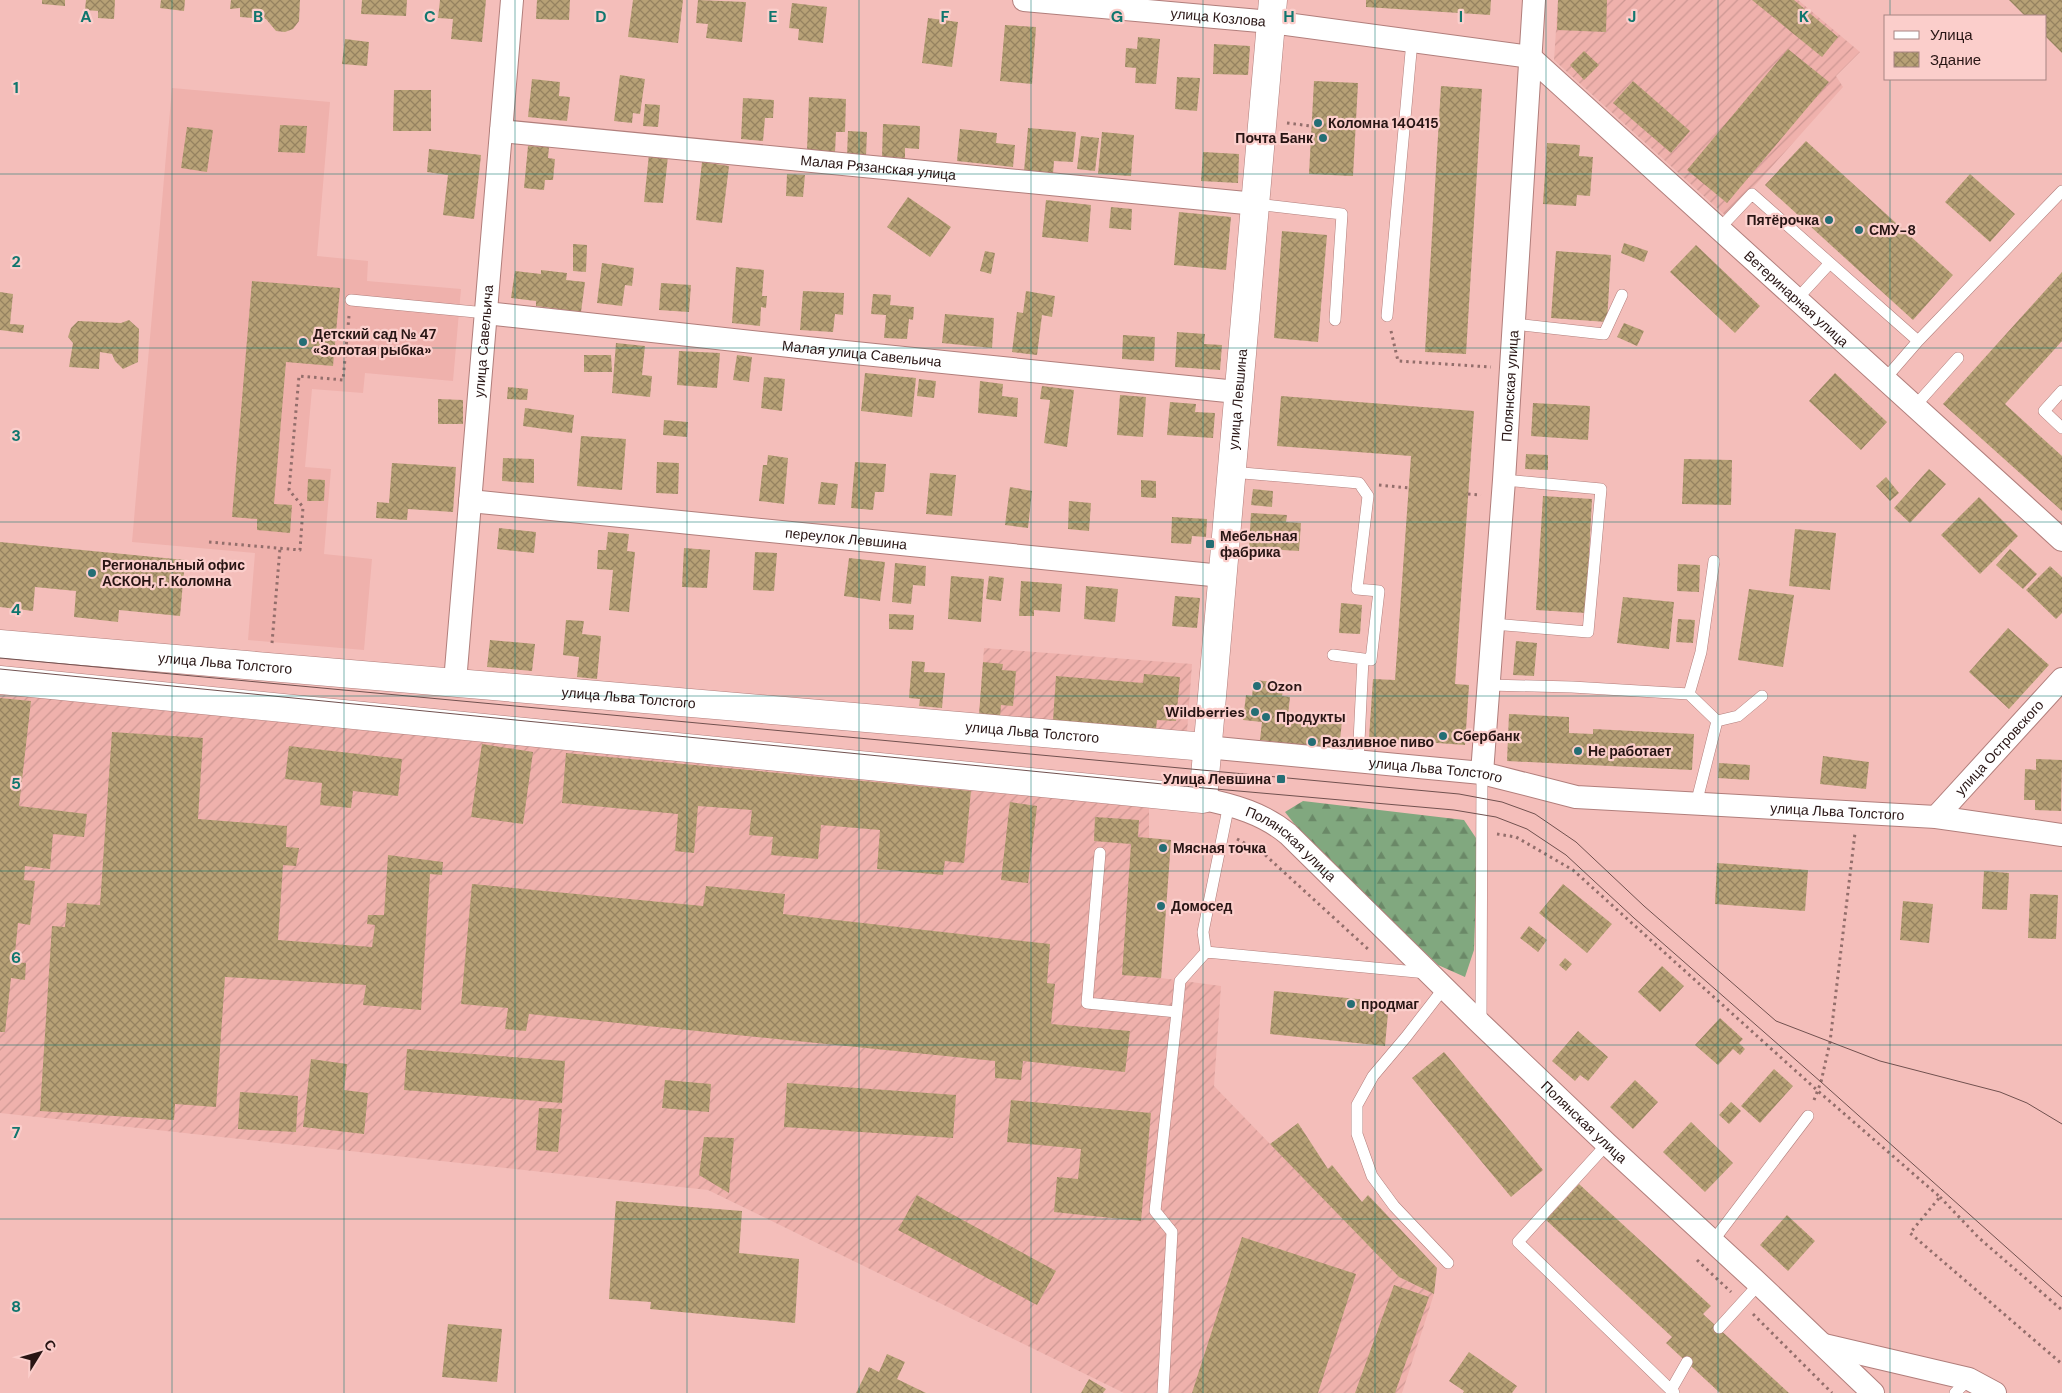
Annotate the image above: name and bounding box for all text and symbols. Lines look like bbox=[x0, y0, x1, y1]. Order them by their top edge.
street label: улица Козлова bbox=[1170, 4, 1267, 31]
text: A bbox=[80, 6, 92, 27]
text: B bbox=[253, 6, 263, 27]
text: C bbox=[424, 6, 436, 27]
text: D bbox=[595, 6, 607, 27]
text: E bbox=[768, 6, 778, 27]
text: F bbox=[941, 6, 950, 27]
text: G bbox=[1111, 6, 1123, 27]
text: H bbox=[1283, 6, 1295, 27]
text: I bbox=[1459, 6, 1463, 27]
text: J bbox=[1628, 6, 1636, 27]
text: K bbox=[1799, 6, 1810, 27]
legend bbox=[1884, 15, 2047, 80]
text: Улица bbox=[1930, 25, 1973, 45]
text: Здание bbox=[1930, 50, 1981, 70]
text: 1 bbox=[13, 77, 19, 98]
place label: Коломна 140415 bbox=[1328, 114, 1439, 132]
marker: Коломна 140415 bbox=[1312, 117, 1324, 129]
place label: Почта Банк bbox=[1235, 129, 1314, 147]
marker: Почта Банк bbox=[1317, 132, 1329, 144]
street label: Малая Рязанская улица bbox=[800, 151, 957, 184]
place label: Пятёрочка bbox=[1746, 211, 1819, 229]
marker: Пятёрочка bbox=[1823, 214, 1835, 226]
place label: СМУ-8 bbox=[1869, 221, 1916, 239]
marker: СМУ-8 bbox=[1853, 224, 1865, 236]
street label: Ветеринарная улица bbox=[1740, 247, 1852, 351]
text: 2 bbox=[11, 251, 21, 272]
street label: улица Савельича bbox=[470, 284, 497, 398]
place label: Детский сад № 47 «Золотая рыбка» bbox=[313, 325, 437, 359]
street label: Полянская улица bbox=[1497, 329, 1522, 443]
marker: Детский сад № 47 «Золотая рыбка» bbox=[297, 336, 309, 348]
street label: Малая улица Савельича bbox=[781, 336, 943, 371]
street label: улица Левшина bbox=[1224, 348, 1251, 451]
text: 3 bbox=[11, 425, 21, 446]
street label: переулок Левшина bbox=[784, 523, 908, 554]
place label: Мебельная фабрика bbox=[1220, 527, 1298, 561]
marker: Мебельная фабрика bbox=[1204, 538, 1216, 550]
place label: Региональный офис АСКОН, г. Коломна bbox=[102, 556, 245, 590]
marker: Региональный офис АСКОН, г. Коломна bbox=[86, 567, 98, 579]
text: 4 bbox=[11, 599, 21, 620]
street label: улица Льва Толстого bbox=[157, 649, 293, 678]
place label: Ozon bbox=[1267, 677, 1302, 695]
marker: Ozon bbox=[1251, 680, 1263, 692]
street label: улица Льва Толстого bbox=[561, 683, 697, 712]
street label: улица Островского bbox=[1951, 696, 2048, 799]
place label: Wildberries bbox=[1165, 703, 1245, 721]
marker: Wildberries bbox=[1249, 706, 1261, 718]
place label: Продукты bbox=[1276, 708, 1346, 726]
marker: Продукты bbox=[1260, 711, 1272, 723]
street label: улица Льва Толстого bbox=[965, 717, 1100, 747]
place label: Сбербанк bbox=[1453, 727, 1521, 745]
marker: Сбербанк bbox=[1437, 730, 1449, 742]
place label: Разливное пиво bbox=[1322, 733, 1434, 751]
marker: Разливное пиво bbox=[1306, 736, 1318, 748]
place label: Не работает bbox=[1588, 742, 1672, 760]
marker: Не работает bbox=[1572, 745, 1584, 757]
street label: улица Льва Толстого bbox=[1368, 753, 1505, 787]
place label: Улица Левшина bbox=[1163, 770, 1271, 788]
text: 5 bbox=[11, 773, 21, 794]
marker: Улица Левшина bbox=[1275, 773, 1287, 785]
street label: улица Льва Толстого bbox=[1770, 799, 1905, 824]
street label: Полянская улица bbox=[1243, 802, 1340, 886]
place label: Мясная точка bbox=[1173, 839, 1266, 857]
marker: Мясная точка bbox=[1157, 842, 1169, 854]
place label: Домосед bbox=[1171, 897, 1233, 915]
marker: Домосед bbox=[1155, 900, 1167, 912]
text: 6 bbox=[11, 947, 21, 968]
place label: продмаг bbox=[1361, 995, 1419, 1013]
marker: продмаг bbox=[1345, 998, 1357, 1010]
street label: Полянская улица bbox=[1537, 1077, 1631, 1167]
text: 7 bbox=[12, 1122, 21, 1143]
text: 8 bbox=[11, 1296, 21, 1317]
north arrow bbox=[15, 1328, 65, 1378]
text: С bbox=[40, 1336, 61, 1355]

